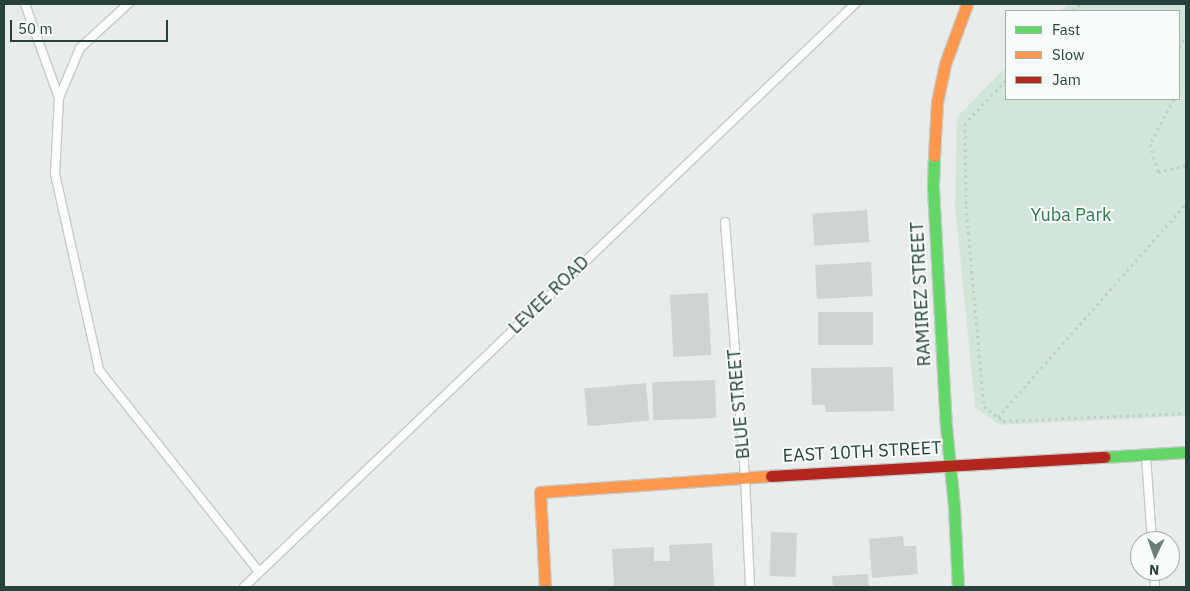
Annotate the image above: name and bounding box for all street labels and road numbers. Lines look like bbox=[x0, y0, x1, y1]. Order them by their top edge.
street label: RAMIREZ STREET bbox=[906, 221, 936, 367]
street label: LEVEE ROAD bbox=[504, 251, 594, 339]
street label: BLUE STREET bbox=[723, 348, 755, 460]
street label: EAST 10TH STREET bbox=[782, 437, 942, 467]

